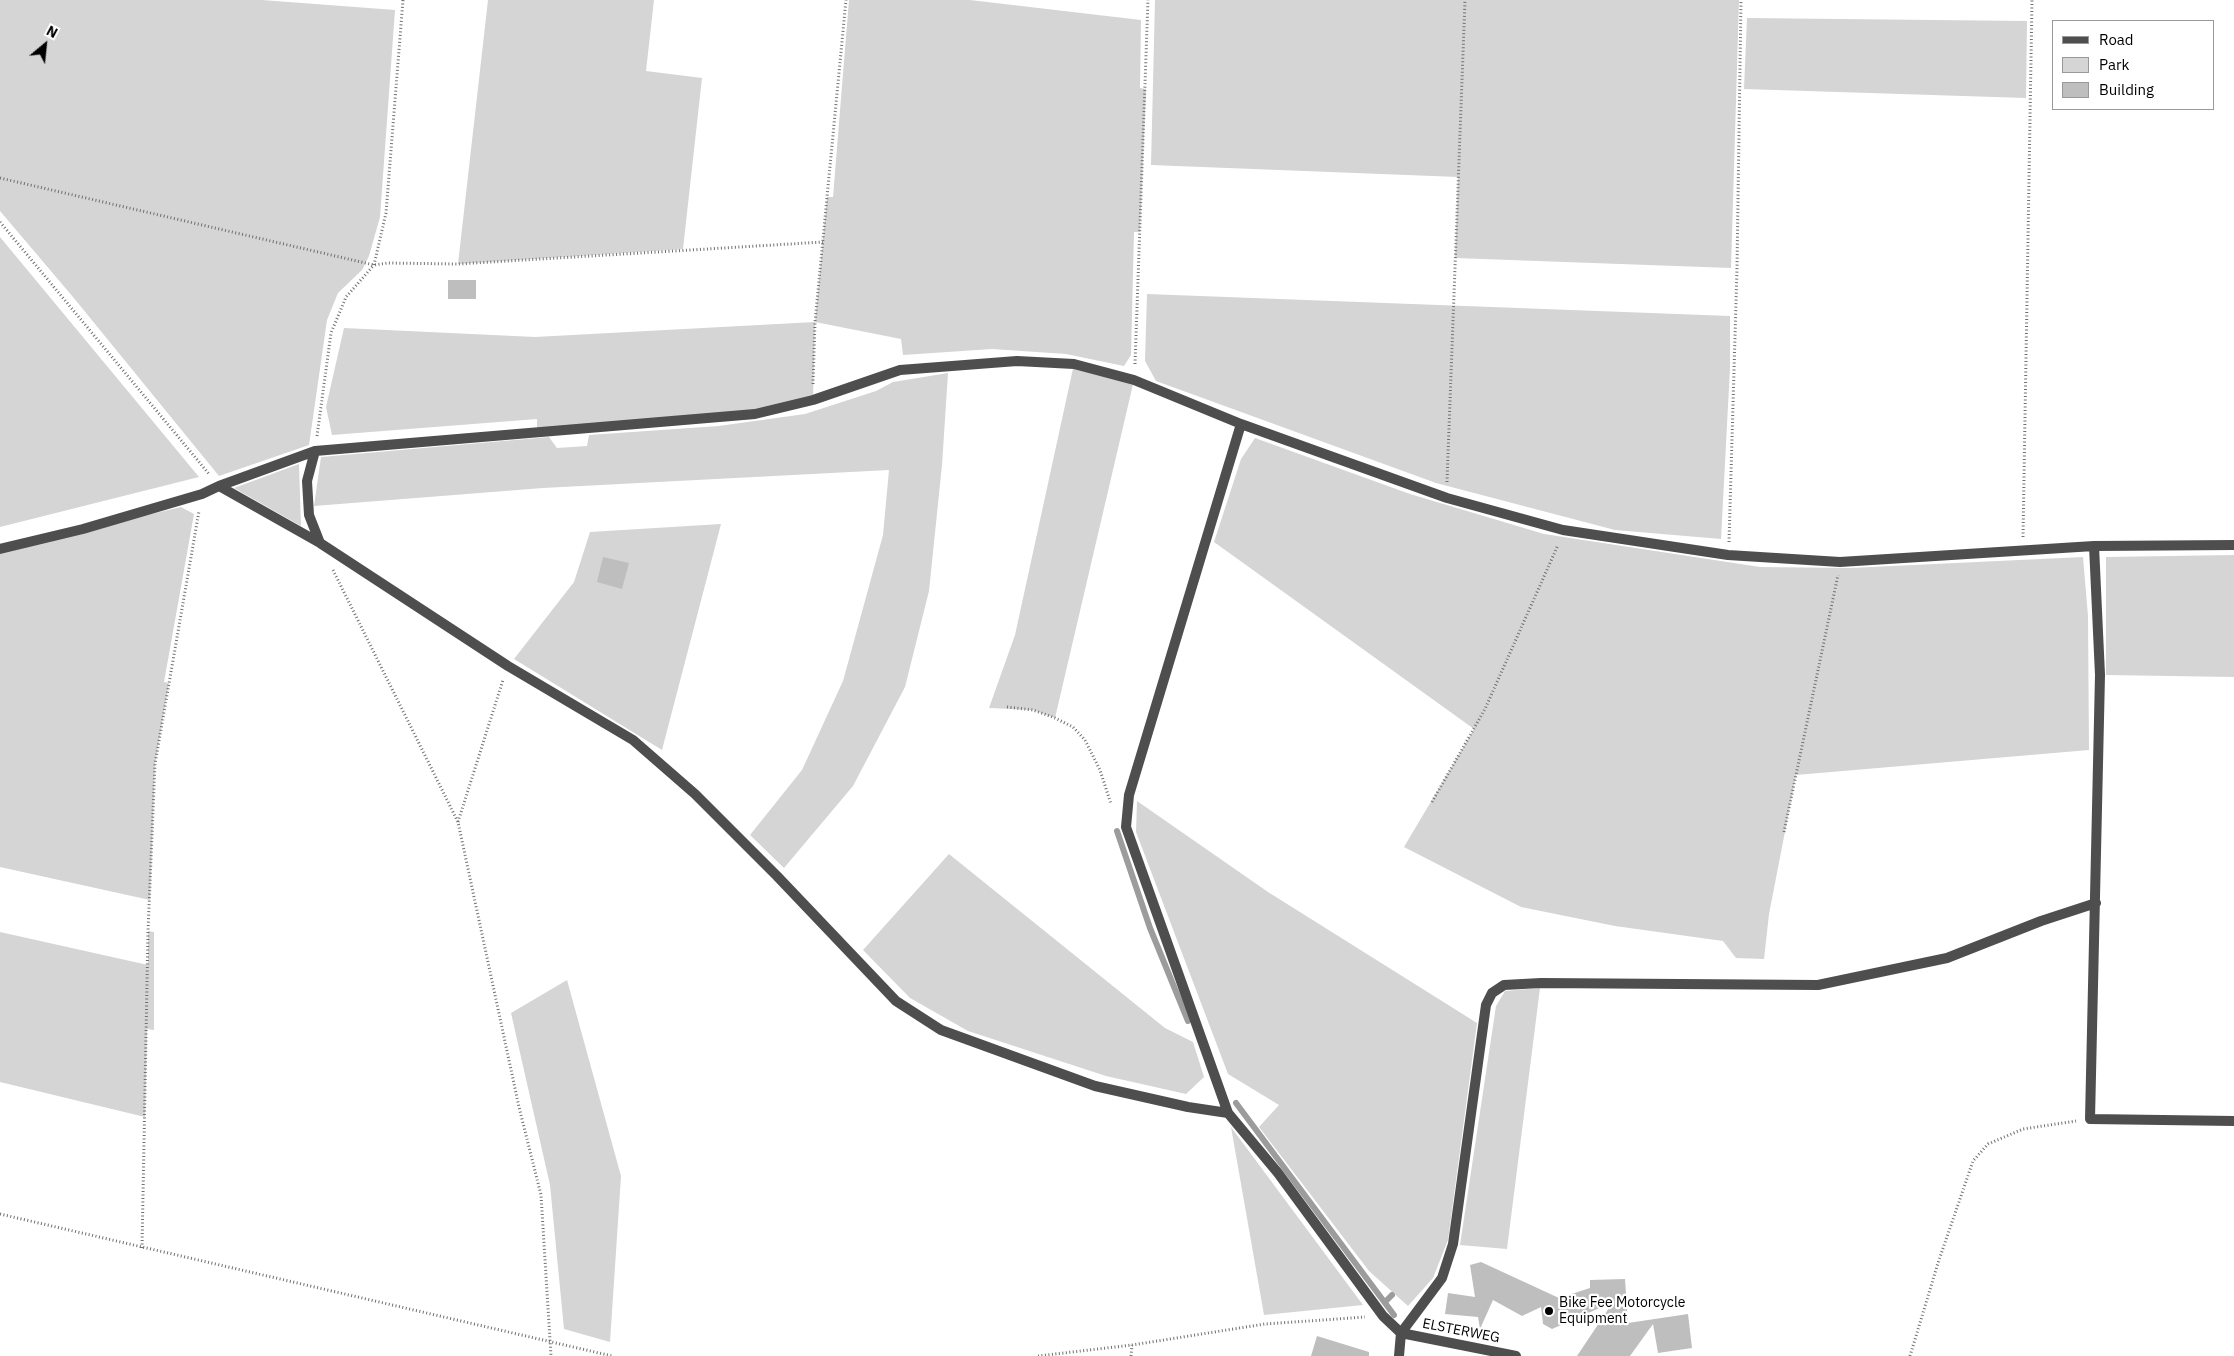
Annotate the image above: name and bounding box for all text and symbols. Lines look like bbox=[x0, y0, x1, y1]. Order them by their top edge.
north arrow bbox=[20, 20, 70, 70]
legend bbox=[2052, 20, 2214, 110]
text: N bbox=[43, 21, 61, 42]
text: Road bbox=[2099, 30, 2134, 49]
text: Park bbox=[2099, 55, 2129, 74]
text: Building bbox=[2099, 80, 2154, 99]
place label: Bike Fee Motorcycle Equipment bbox=[1559, 1295, 1685, 1328]
marker: Bike Fee Motorcycle Equipment bbox=[1543, 1305, 1555, 1317]
street label: ELSTERWEG bbox=[1421, 1315, 1501, 1347]

